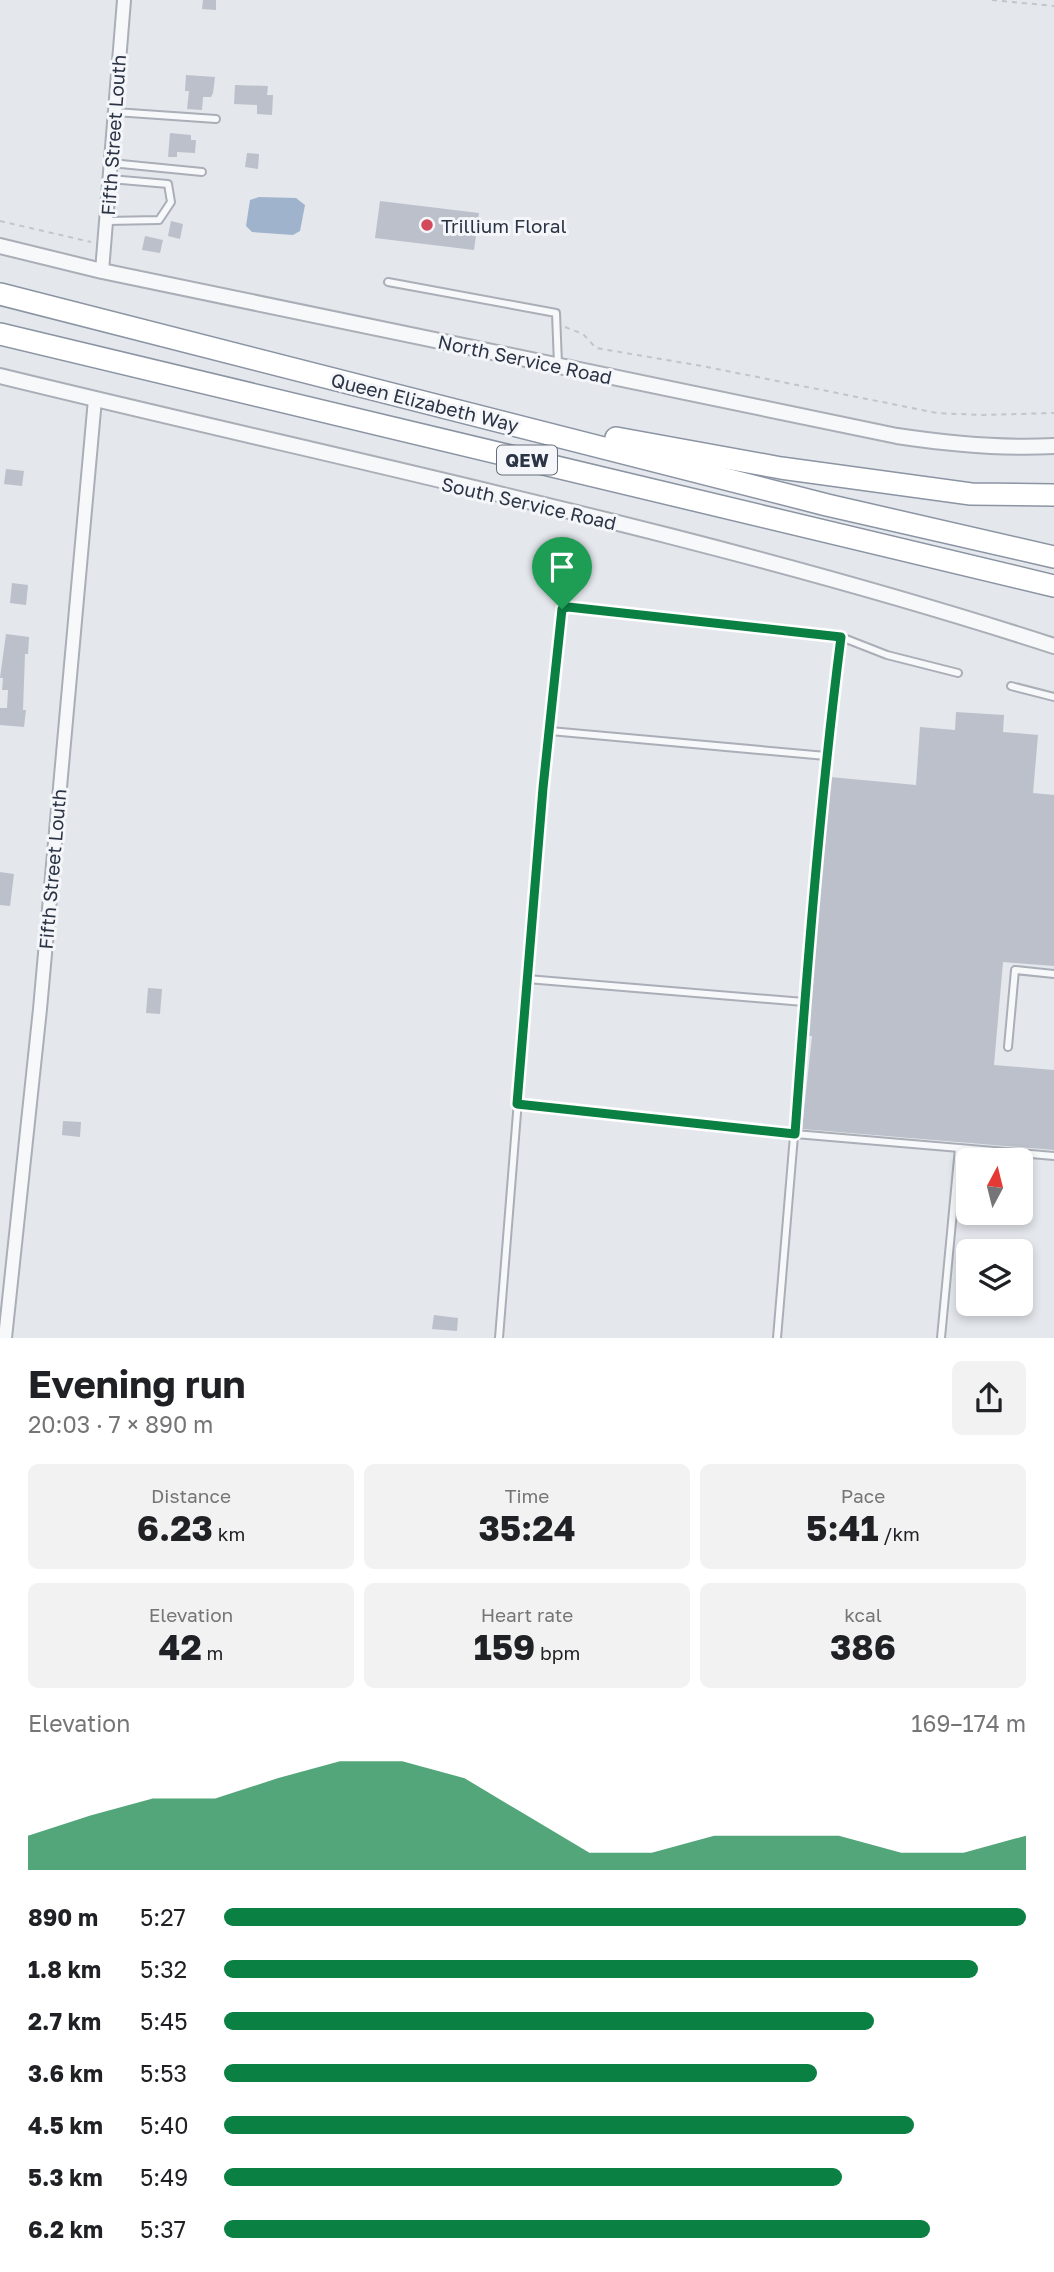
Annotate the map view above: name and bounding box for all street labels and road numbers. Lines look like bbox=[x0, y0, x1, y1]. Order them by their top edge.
street label: Fifth Street Louth bbox=[96, 54, 130, 216]
street label: North Service Road bbox=[436, 329, 614, 389]
street label: Queen Elizabeth Way bbox=[329, 368, 521, 437]
road number: QEW bbox=[497, 446, 557, 474]
street label: South Service Road bbox=[439, 472, 619, 534]
street label: Fifth Street Louth bbox=[34, 788, 70, 950]

